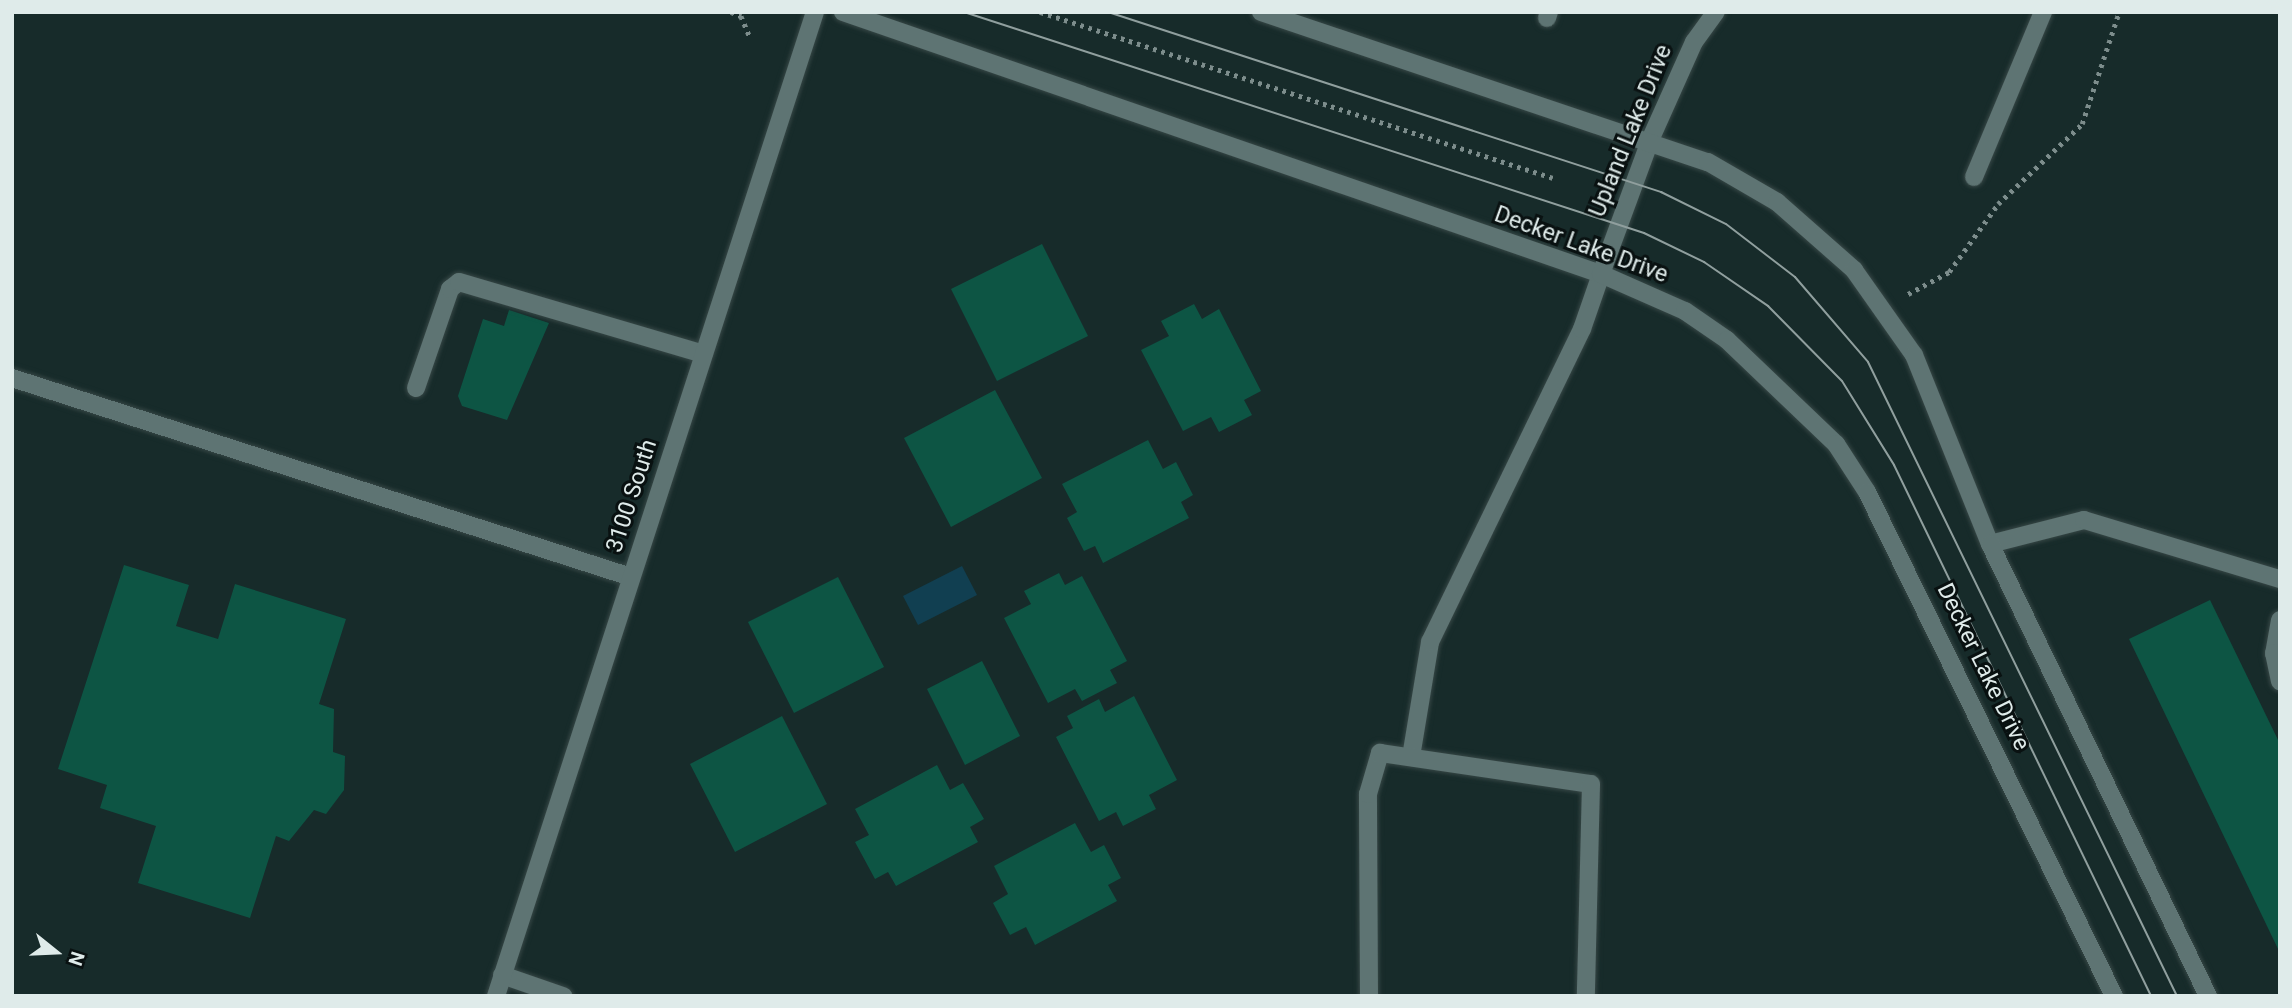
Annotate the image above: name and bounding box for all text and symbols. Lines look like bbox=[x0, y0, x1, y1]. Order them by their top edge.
street label: Upland Lake Drive bbox=[1584, 41, 1678, 221]
street label: Decker Lake Drive bbox=[1491, 201, 1671, 289]
street label: 3100 South bbox=[601, 436, 663, 556]
street label: Decker Lake Drive bbox=[1931, 579, 2035, 755]
north arrow bbox=[21, 917, 91, 987]
text: N bbox=[63, 949, 89, 969]

